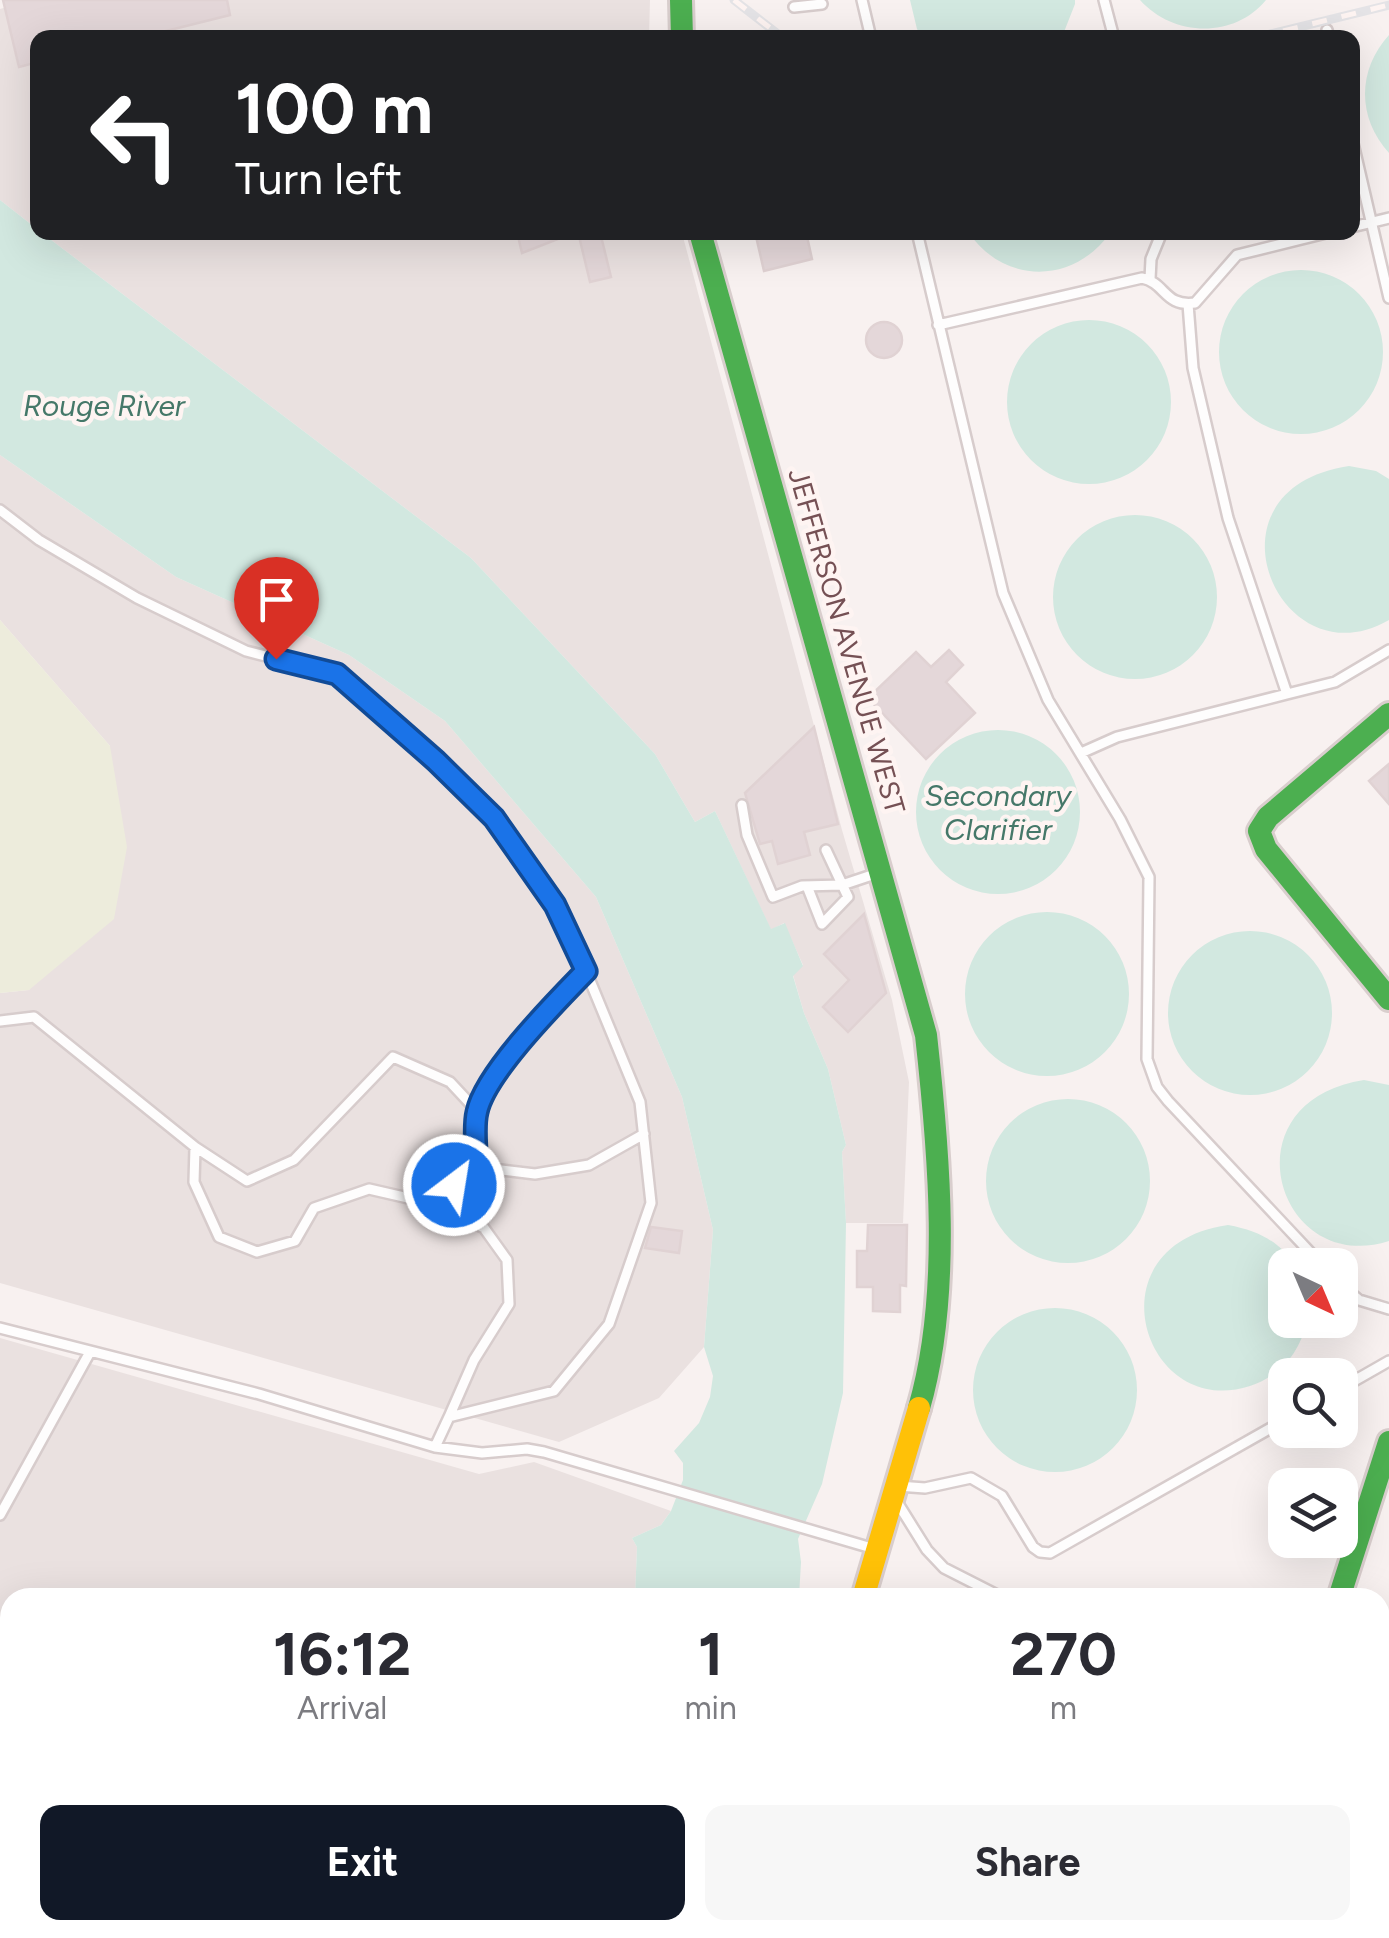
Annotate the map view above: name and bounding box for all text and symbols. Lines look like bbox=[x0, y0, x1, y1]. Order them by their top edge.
text: 100 m bbox=[235, 66, 433, 151]
icon: left bbox=[70, 70, 200, 200]
text: Turn left bbox=[235, 151, 402, 205]
water label: Rouge River bbox=[23, 387, 187, 424]
street label: JEFFERSON AVENUE WEST bbox=[781, 464, 913, 818]
pin bbox=[234, 557, 319, 660]
icon: arrive bbox=[249, 572, 304, 627]
water label: Secondary Clarifier bbox=[925, 777, 1072, 848]
position arrow bbox=[402, 1133, 506, 1237]
north arrow bbox=[1268, 1248, 1358, 1338]
map controls bbox=[1268, 1248, 1358, 1558]
button: search bbox=[1268, 1358, 1358, 1448]
button: layers bbox=[1268, 1468, 1358, 1558]
text: 16:12 bbox=[273, 1618, 411, 1690]
text: 1 bbox=[698, 1618, 723, 1690]
text: 270 bbox=[1010, 1618, 1117, 1690]
text: Arrival bbox=[297, 1689, 387, 1727]
text: min bbox=[684, 1689, 737, 1727]
text: m bbox=[1050, 1689, 1077, 1727]
button: Exit bbox=[40, 1805, 685, 1920]
button: Share bbox=[705, 1805, 1350, 1920]

